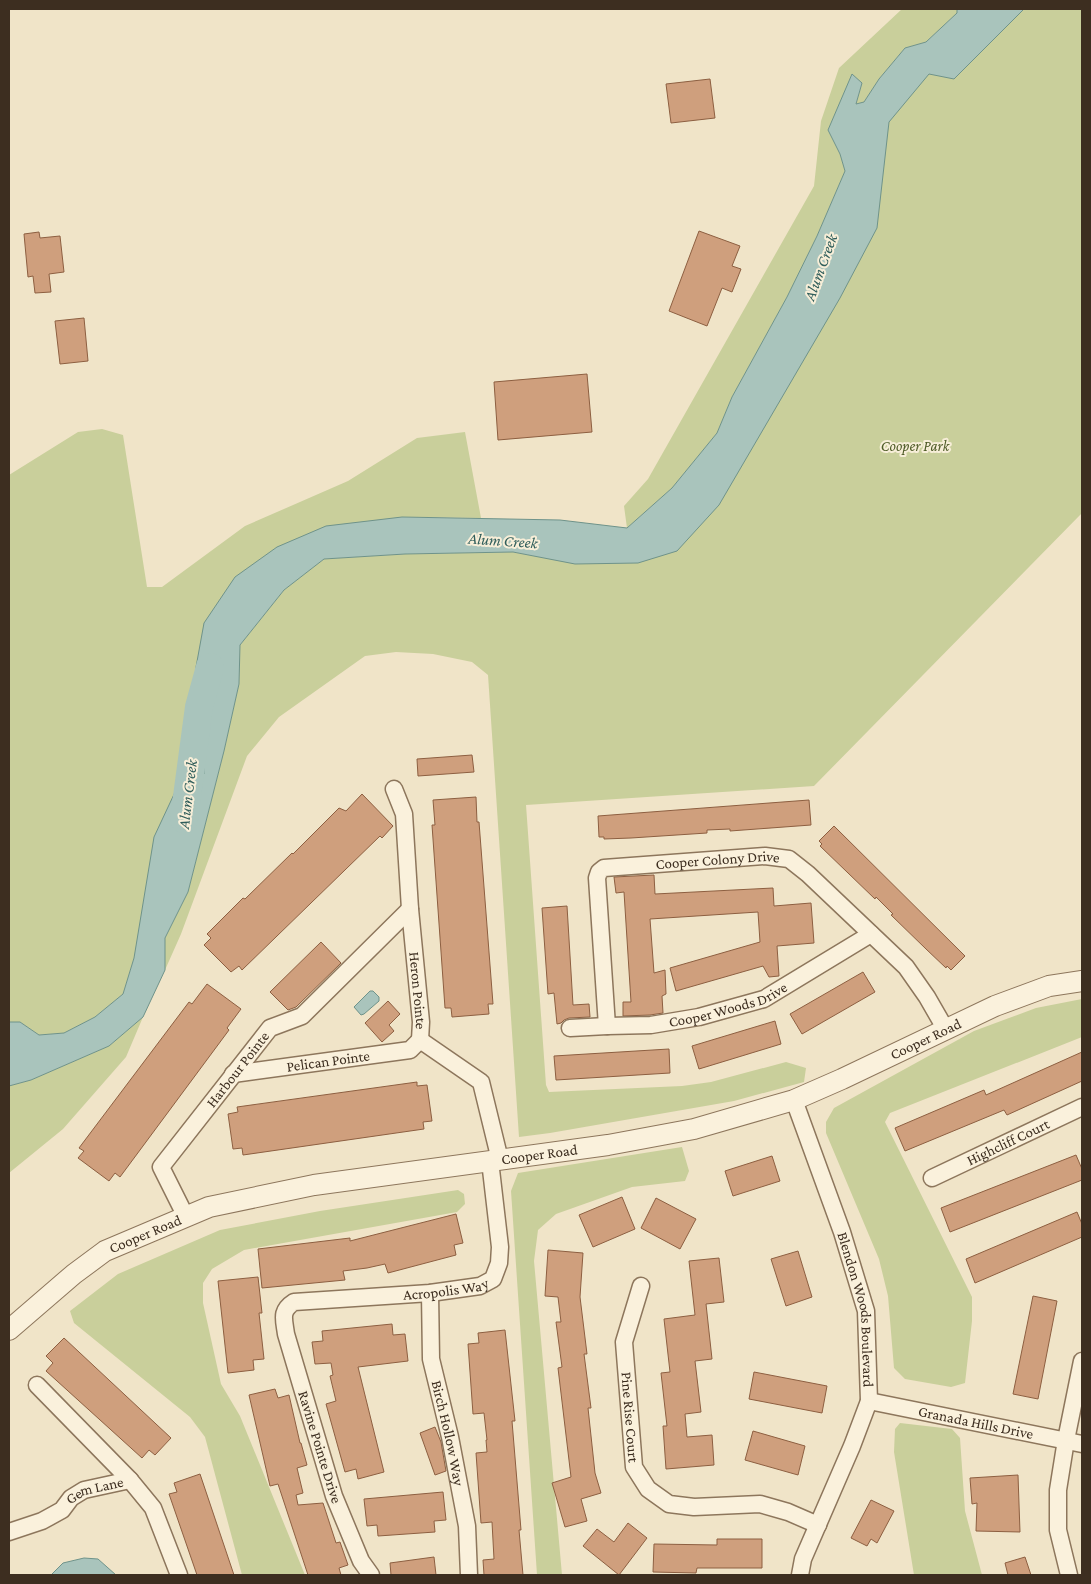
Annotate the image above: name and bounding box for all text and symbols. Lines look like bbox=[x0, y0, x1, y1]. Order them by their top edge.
water label: Alum Creek bbox=[800, 231, 841, 304]
park label: Cooper Park bbox=[881, 438, 951, 455]
water label: Alum Creek bbox=[467, 530, 539, 551]
water label: Alum Creek bbox=[175, 758, 200, 831]
street label: Cooper Colony Drive bbox=[655, 848, 781, 872]
street label: Heron Pointe bbox=[406, 951, 429, 1030]
street label: Cooper Woods Drive bbox=[668, 979, 790, 1030]
street label: Cooper Road bbox=[888, 1015, 964, 1063]
street label: Harbour Pointe bbox=[203, 1028, 272, 1110]
street label: Pelican Pointe bbox=[285, 1047, 371, 1075]
street label: Highcliff Court bbox=[964, 1115, 1053, 1168]
street label: Cooper Road bbox=[500, 1141, 579, 1167]
street label: Cooper Road bbox=[107, 1212, 184, 1256]
street label: Blendon Woods Boulevard bbox=[834, 1230, 877, 1388]
street label: Acropolis Way bbox=[403, 1275, 492, 1303]
street label: Pine Rise Court bbox=[618, 1371, 642, 1464]
street label: Birch Hollow Way bbox=[428, 1379, 467, 1487]
street label: Ravine Pointe Drive bbox=[295, 1389, 345, 1506]
street label: Granada Hills Drive bbox=[917, 1403, 1035, 1442]
street label: Gem Lane bbox=[63, 1474, 125, 1507]

